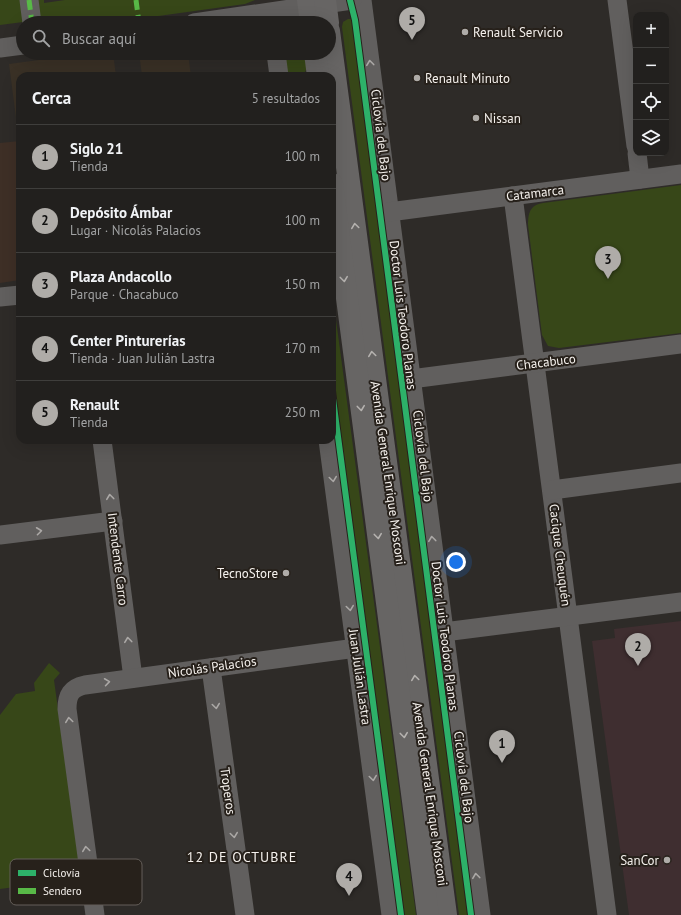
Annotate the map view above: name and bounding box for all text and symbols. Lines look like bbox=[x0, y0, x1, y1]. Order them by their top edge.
pin: 5 bbox=[399, 7, 425, 40]
map controls bbox=[633, 12, 669, 156]
button: + bbox=[633, 12, 669, 48]
search box bbox=[16, 16, 336, 60]
place label: Renault Servicio bbox=[473, 24, 563, 41]
icon: search bbox=[30, 27, 52, 49]
marker: Renault Servicio bbox=[460, 27, 470, 37]
text: Buscar aquí bbox=[62, 29, 136, 48]
button: − bbox=[633, 48, 669, 84]
one-way arrow bbox=[366, 60, 375, 66]
place label: Renault Minuto bbox=[425, 70, 510, 87]
marker: Renault Minuto bbox=[412, 73, 422, 83]
button: locate bbox=[633, 84, 669, 120]
text: Cerca bbox=[32, 87, 71, 109]
street label: Ciclovía del Bajo bbox=[367, 88, 395, 182]
text: 5 resultados bbox=[252, 90, 320, 107]
place label: Nissan bbox=[484, 110, 521, 127]
marker: Nissan bbox=[471, 113, 481, 123]
button: layers bbox=[633, 120, 669, 156]
text: Siglo 21 bbox=[70, 139, 123, 158]
text: 1 bbox=[41, 148, 49, 165]
text: 100 m bbox=[285, 148, 320, 165]
text: Tienda bbox=[70, 158, 108, 175]
street label: Catamarca bbox=[505, 181, 565, 205]
text: Depósito Ámbar bbox=[70, 203, 172, 222]
text: 2 bbox=[41, 212, 49, 229]
text: 100 m bbox=[285, 212, 320, 229]
text: Lugar · Nicolás Palacios bbox=[70, 222, 201, 239]
one-way arrow bbox=[351, 222, 360, 229]
street label: Doctor Luis Teodoro Planas bbox=[385, 239, 421, 391]
pin: 3 bbox=[595, 246, 621, 279]
text: Plaza Andacollo bbox=[70, 267, 172, 286]
text: 3 bbox=[41, 276, 49, 293]
text: 150 m bbox=[285, 276, 320, 293]
one-way arrow bbox=[339, 276, 348, 282]
text: Parque · Chacabuco bbox=[70, 286, 179, 303]
text: Center Pinturerías bbox=[70, 331, 186, 350]
text: 4 bbox=[41, 340, 49, 357]
text: 170 m bbox=[285, 340, 320, 357]
text: Tienda · Juan Julián Lastra bbox=[70, 350, 215, 367]
street label: Chacabuco bbox=[515, 350, 577, 374]
one-way arrow bbox=[368, 351, 377, 357]
street label: Avenida General Enrique Mosconi bbox=[367, 380, 409, 566]
text: Renault bbox=[70, 395, 119, 414]
text: 5 bbox=[41, 404, 49, 421]
text: 250 m bbox=[285, 404, 320, 421]
one-way arrow bbox=[356, 404, 365, 411]
street label: Ciclovía del Bajo bbox=[409, 409, 437, 503]
text: Tienda bbox=[70, 414, 108, 431]
one-way arrow bbox=[328, 476, 337, 482]
one-way arrow bbox=[105, 494, 114, 500]
street label: Cacique Cheuquén bbox=[545, 503, 575, 607]
street label: Intendente Carro bbox=[104, 512, 132, 606]
one-way arrow bbox=[36, 526, 42, 535]
one-way arrow bbox=[373, 533, 382, 539]
one-way arrow bbox=[428, 536, 437, 542]
your location bbox=[446, 552, 466, 572]
street label: Doctor Luis Teodoro Planas bbox=[427, 560, 463, 712]
place label: TecnoStore bbox=[217, 565, 278, 582]
marker: TecnoStore bbox=[281, 568, 291, 578]
one-way arrow bbox=[345, 604, 354, 611]
street label: Juan Julián Lastra bbox=[345, 627, 375, 726]
pin: 2 bbox=[625, 633, 651, 666]
one-way arrow bbox=[124, 637, 133, 643]
street label: Nicolás Palacios bbox=[167, 652, 257, 682]
one-way arrow bbox=[411, 675, 420, 681]
one-way arrow bbox=[104, 678, 110, 687]
street label: Avenida General Enrique Mosconi bbox=[409, 701, 451, 887]
one-way arrow bbox=[211, 703, 220, 709]
one-way arrow bbox=[65, 717, 74, 723]
street label: Ciclovía del Bajo bbox=[450, 730, 478, 824]
pin: 1 bbox=[489, 730, 515, 763]
one-way arrow bbox=[399, 732, 408, 738]
street label: Troperos bbox=[216, 766, 240, 816]
one-way arrow bbox=[368, 775, 377, 781]
one-way arrow bbox=[229, 832, 238, 838]
one-way arrow bbox=[82, 846, 91, 852]
district label: 12 DE OCTUBRE bbox=[187, 848, 297, 866]
place label: SanCor bbox=[620, 852, 660, 869]
marker: SanCor bbox=[662, 855, 672, 865]
legend bbox=[10, 859, 142, 905]
pin: 4 bbox=[336, 863, 362, 896]
text: Ciclovía bbox=[43, 866, 80, 880]
one-way arrow bbox=[472, 873, 481, 879]
text: Sendero bbox=[43, 884, 82, 898]

